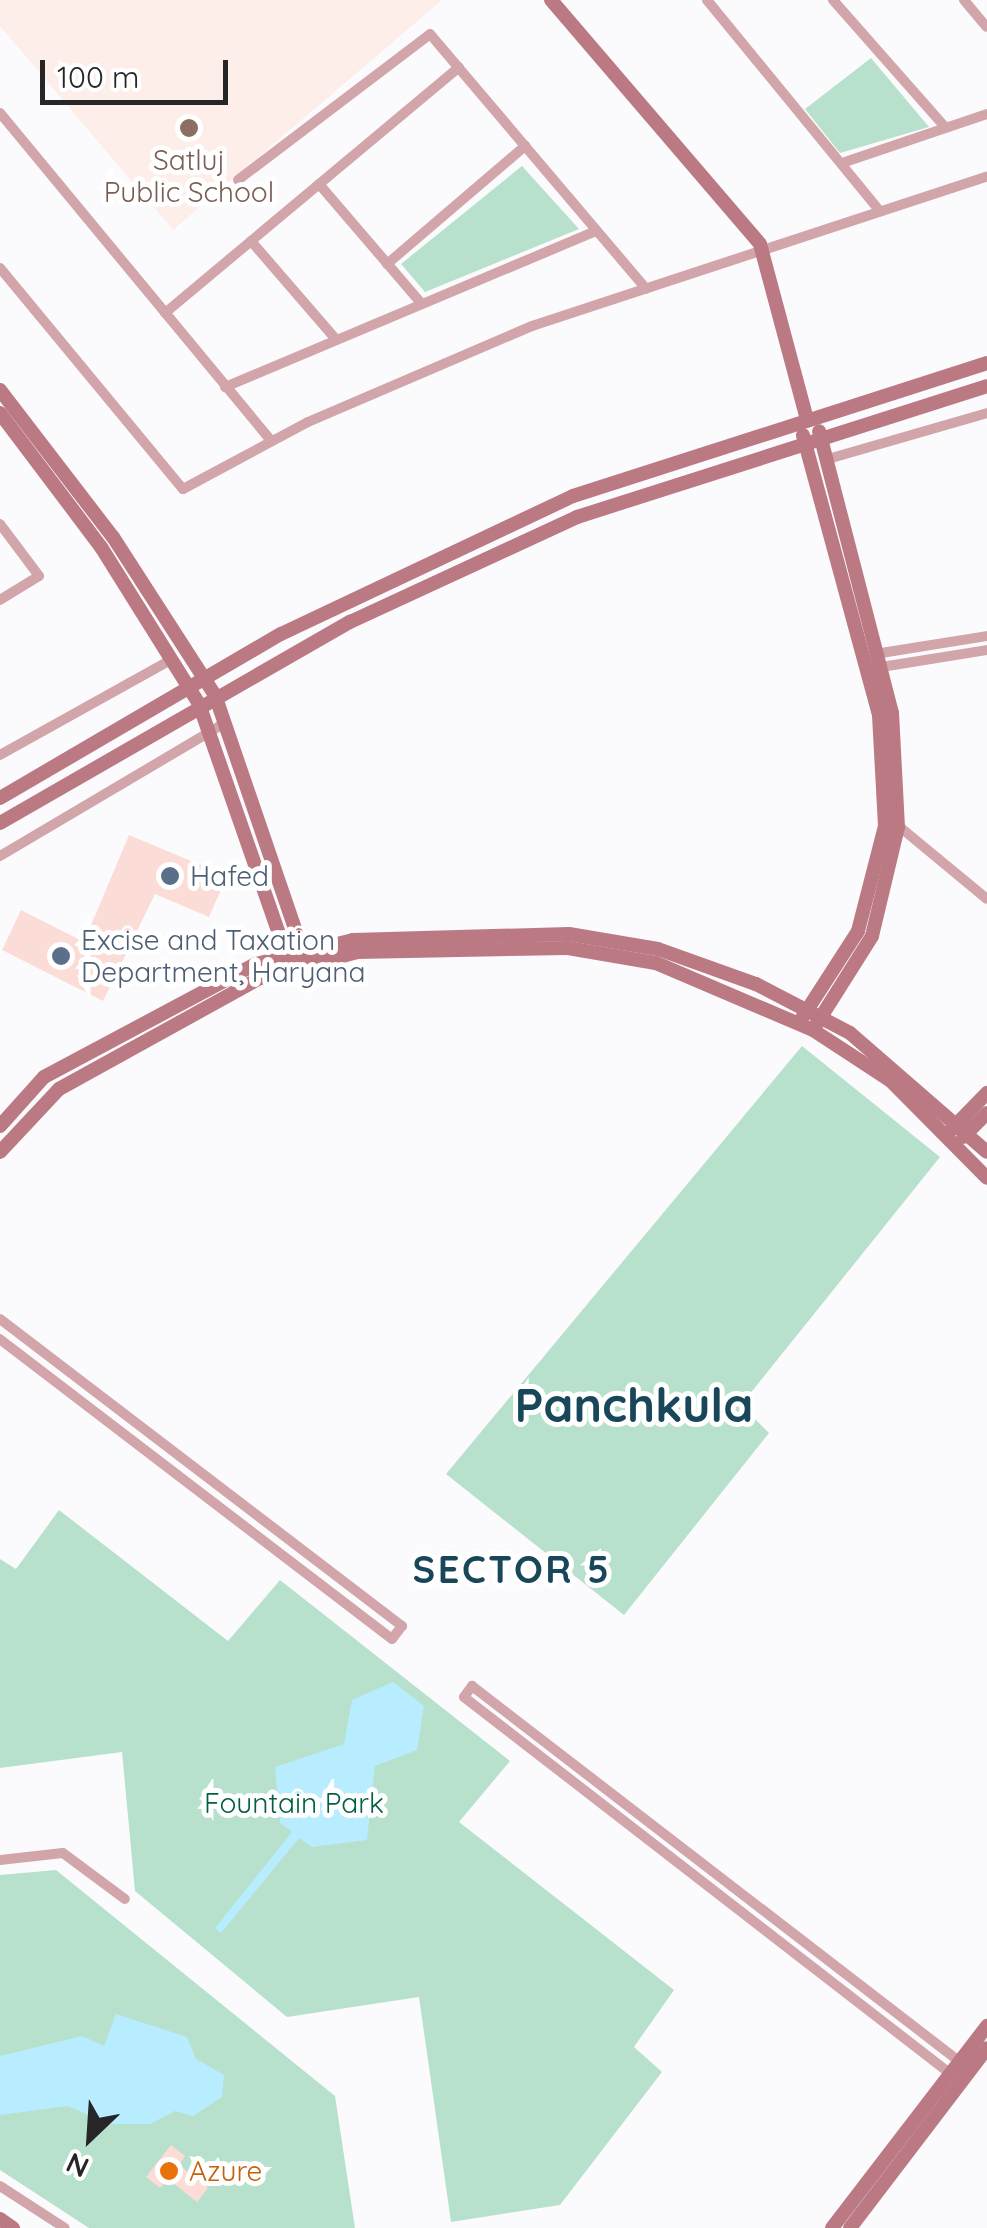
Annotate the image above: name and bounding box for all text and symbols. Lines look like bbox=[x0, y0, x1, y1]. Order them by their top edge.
scale bar bbox=[45, 40, 232, 102]
text: 100 m bbox=[57, 58, 139, 96]
marker: Satluj Public School bbox=[178, 117, 200, 139]
place label: Satluj Public School bbox=[104, 143, 274, 209]
place label: Hafed bbox=[190, 859, 269, 893]
marker: Hafed bbox=[159, 865, 181, 887]
place label: Excise and Taxation Department, Haryana bbox=[81, 923, 365, 989]
marker: Excise and Taxation Department, Haryana bbox=[50, 945, 72, 967]
district label: Panchkula bbox=[515, 1376, 753, 1434]
district label: SECTOR 5 bbox=[413, 1547, 611, 1593]
park label: Fountain Park bbox=[204, 1786, 384, 1820]
north arrow bbox=[40, 2088, 140, 2188]
text: N bbox=[60, 2145, 94, 2186]
place label: Azure bbox=[189, 2154, 262, 2188]
marker: Azure bbox=[158, 2160, 180, 2182]

